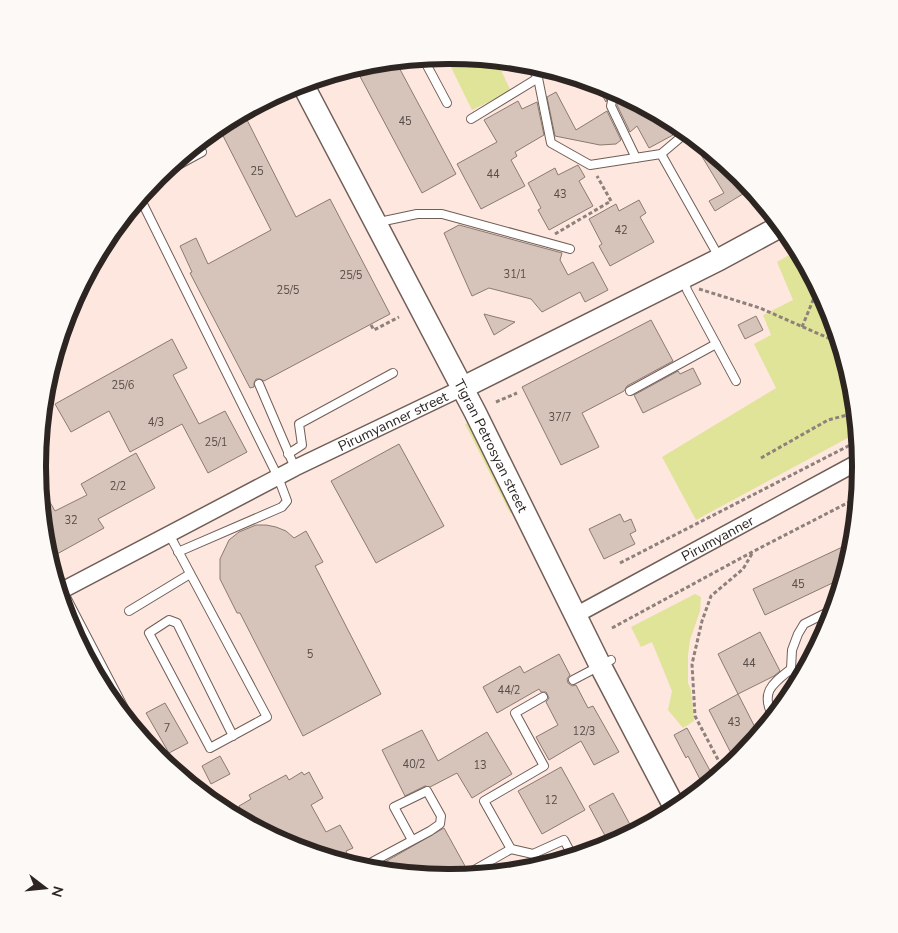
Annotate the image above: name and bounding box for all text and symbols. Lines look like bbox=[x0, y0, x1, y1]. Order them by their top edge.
house number: 45 bbox=[398, 114, 412, 129]
house number: 25 bbox=[250, 164, 264, 179]
house number: 44 bbox=[486, 167, 500, 182]
house number: 43 bbox=[553, 187, 567, 202]
house number: 42 bbox=[614, 223, 628, 238]
house number: 31/1 bbox=[504, 267, 526, 282]
house number: 25/5 bbox=[340, 268, 363, 283]
house number: 25/5 bbox=[277, 283, 300, 298]
street label: Tigran Petrosyan street bbox=[449, 376, 532, 516]
house number: 25/6 bbox=[112, 378, 135, 393]
street label: Pirumyanner street bbox=[335, 387, 451, 456]
house number: 37/7 bbox=[549, 410, 571, 425]
house number: 4/3 bbox=[148, 415, 164, 430]
house number: 25/1 bbox=[205, 435, 227, 450]
house number: 2/2 bbox=[110, 479, 126, 494]
street label: Pirumyanner bbox=[678, 511, 757, 566]
house number: 32 bbox=[64, 513, 78, 528]
house number: 45 bbox=[791, 577, 805, 592]
house number: 5 bbox=[307, 647, 314, 662]
house number: 44 bbox=[742, 656, 756, 671]
house number: 44/2 bbox=[498, 683, 520, 698]
house number: 43 bbox=[727, 715, 741, 730]
house number: 7 bbox=[164, 721, 170, 736]
house number: 12/3 bbox=[573, 724, 595, 739]
house number: 40/2 bbox=[403, 757, 425, 772]
house number: 13 bbox=[473, 758, 487, 773]
house number: 12 bbox=[544, 793, 558, 808]
north arrow bbox=[20, 863, 70, 913]
text: N bbox=[46, 884, 68, 899]

